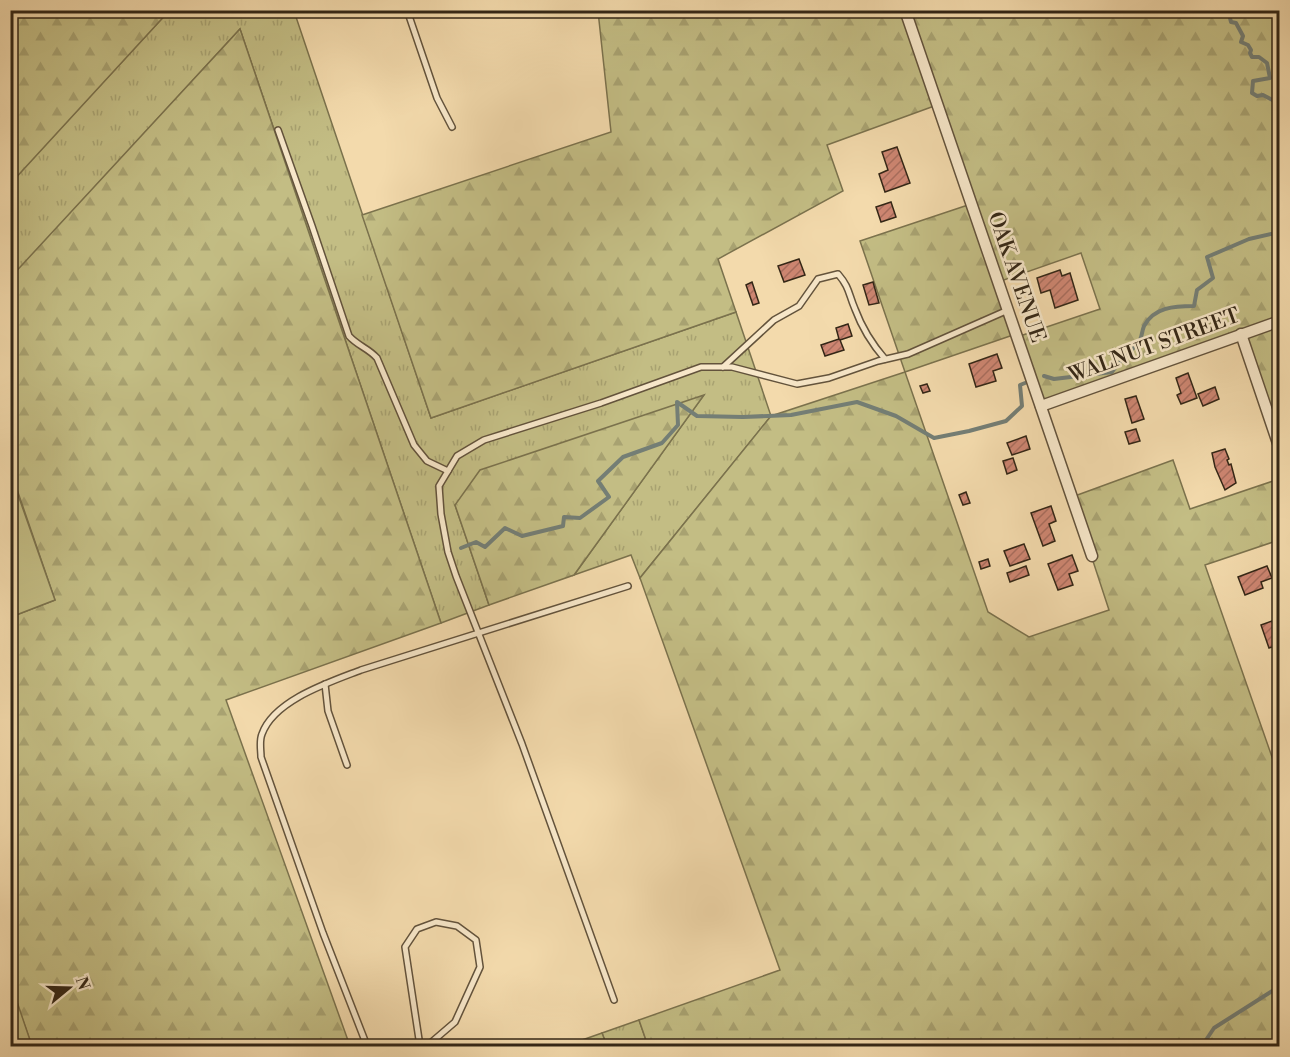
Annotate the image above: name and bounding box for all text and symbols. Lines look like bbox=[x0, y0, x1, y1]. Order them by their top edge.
street label: OAK AVENUE bbox=[982, 209, 1051, 346]
street label: WALNUT STREET bbox=[1064, 303, 1244, 389]
north arrow bbox=[39, 958, 99, 1018]
text: N bbox=[71, 974, 94, 993]

